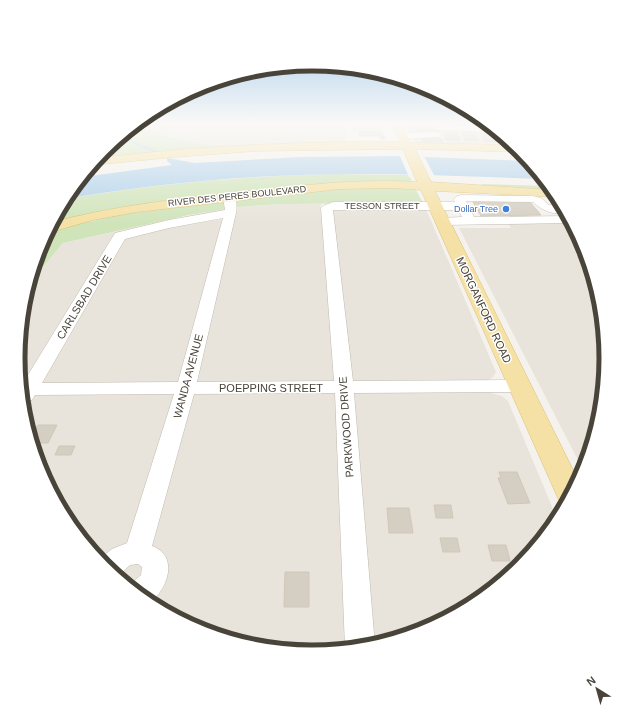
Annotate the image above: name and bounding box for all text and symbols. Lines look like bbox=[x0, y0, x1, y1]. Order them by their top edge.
street label: RIVER DES PERES BOULEVARD bbox=[167, 184, 307, 208]
street label: TESSON STREET bbox=[344, 201, 420, 211]
place label: Dollar Tree bbox=[454, 204, 498, 214]
marker: Dollar Tree bbox=[501, 204, 511, 214]
street label: CARLSBAD DRIVE bbox=[54, 253, 114, 341]
street label: MORGANFORD ROAD bbox=[454, 255, 514, 365]
street label: WANDA AVENUE bbox=[171, 333, 205, 419]
street label: PARKWOOD DRIVE bbox=[336, 376, 356, 478]
street label: POEPPING STREET bbox=[219, 382, 323, 394]
north arrow bbox=[577, 669, 617, 709]
text: N bbox=[584, 674, 598, 688]

